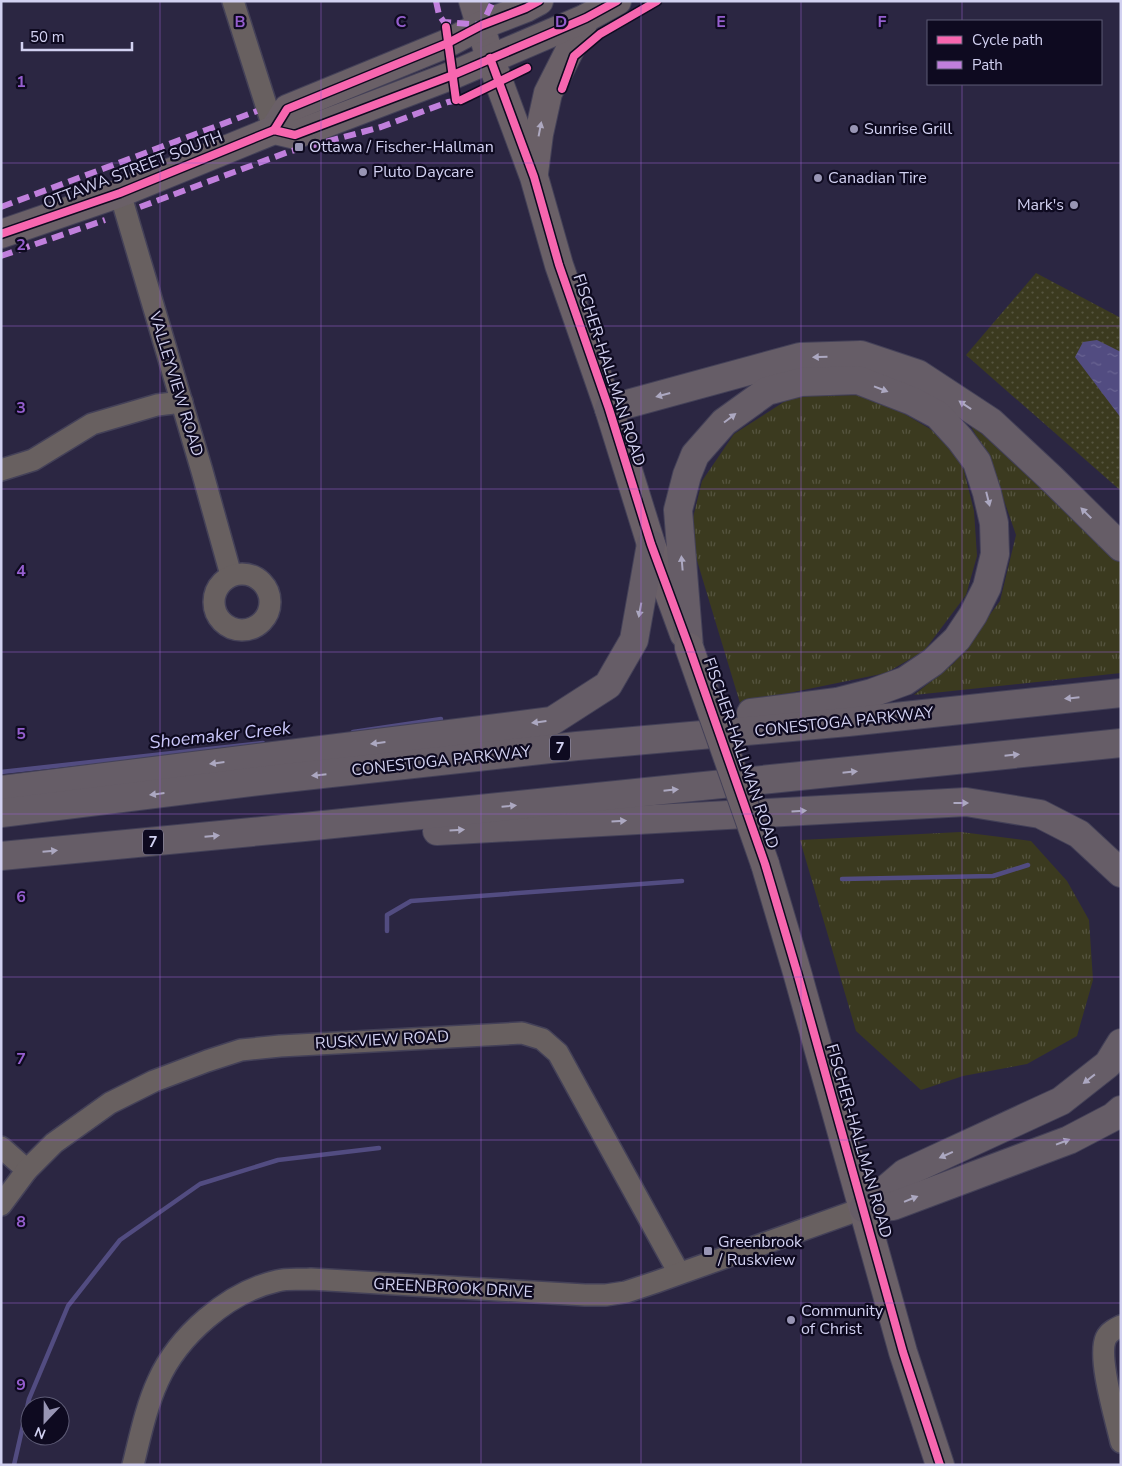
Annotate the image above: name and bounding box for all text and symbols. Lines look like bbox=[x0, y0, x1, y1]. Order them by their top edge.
text: B bbox=[234, 11, 246, 33]
text: C bbox=[396, 11, 407, 33]
text: D bbox=[555, 11, 567, 33]
text: E bbox=[716, 11, 726, 33]
text: F bbox=[878, 11, 887, 33]
scale bar bbox=[22, 20, 132, 52]
legend bbox=[927, 20, 1102, 85]
text: 50 m bbox=[30, 27, 65, 47]
text: Cycle path bbox=[972, 30, 1043, 50]
text: Path bbox=[972, 55, 1003, 75]
text: 1 bbox=[16, 71, 26, 93]
place label: Sunrise Grill bbox=[864, 118, 952, 140]
one-way arrow bbox=[537, 120, 545, 136]
marker: Sunrise Grill bbox=[848, 123, 860, 135]
street label: OTTAWA STREET SOUTH bbox=[40, 126, 226, 214]
place label: Ottawa / Fischer-Hallman bbox=[309, 136, 494, 158]
marker: Ottawa / Fischer-Hallman bbox=[293, 141, 305, 153]
place label: Pluto Daycare bbox=[373, 161, 474, 183]
marker: Pluto Daycare bbox=[357, 166, 369, 178]
place label: Canadian Tire bbox=[828, 167, 927, 189]
marker: Canadian Tire bbox=[812, 172, 824, 184]
place label: Mark's bbox=[1017, 194, 1064, 216]
marker: Mark's bbox=[1068, 199, 1080, 211]
text: 2 bbox=[16, 234, 26, 256]
street label: FISCHER-HALLMAN ROAD bbox=[567, 271, 651, 469]
street label: VALLEYVIEW ROAD bbox=[143, 308, 209, 459]
one-way arrow bbox=[812, 353, 828, 361]
one-way arrow bbox=[874, 385, 888, 393]
one-way arrow bbox=[655, 391, 670, 399]
text: 3 bbox=[16, 397, 26, 419]
one-way arrow bbox=[958, 400, 972, 410]
one-way arrow bbox=[723, 412, 736, 423]
one-way arrow bbox=[985, 491, 993, 506]
one-way arrow bbox=[1080, 507, 1092, 519]
one-way arrow bbox=[678, 555, 686, 571]
text: 4 bbox=[16, 560, 26, 582]
one-way arrow bbox=[635, 602, 643, 618]
street label: FISCHER-HALLMAN ROAD bbox=[698, 654, 784, 852]
one-way arrow bbox=[1064, 695, 1080, 703]
street label: CONESTOGA PARKWAY bbox=[753, 702, 935, 742]
water label: Shoemaker Creek bbox=[148, 716, 293, 754]
one-way arrow bbox=[531, 718, 547, 726]
text: 5 bbox=[16, 723, 26, 745]
road number: 7 bbox=[550, 736, 570, 760]
one-way arrow bbox=[369, 739, 385, 747]
street label: CONESTOGA PARKWAY bbox=[350, 741, 532, 781]
one-way arrow bbox=[1004, 750, 1020, 758]
one-way arrow bbox=[208, 759, 224, 767]
one-way arrow bbox=[842, 767, 858, 775]
one-way arrow bbox=[310, 771, 326, 779]
one-way arrow bbox=[663, 786, 679, 794]
one-way arrow bbox=[149, 790, 165, 798]
one-way arrow bbox=[953, 799, 969, 807]
one-way arrow bbox=[502, 802, 518, 810]
one-way arrow bbox=[791, 807, 807, 815]
one-way arrow bbox=[611, 817, 627, 825]
one-way arrow bbox=[449, 826, 465, 834]
road number: 7 bbox=[143, 830, 163, 854]
one-way arrow bbox=[204, 832, 220, 840]
one-way arrow bbox=[42, 847, 58, 855]
text: 6 bbox=[16, 886, 26, 908]
street label: RUSKVIEW ROAD bbox=[314, 1026, 450, 1054]
street label: FISCHER-HALLMAN ROAD bbox=[821, 1041, 897, 1241]
text: 7 bbox=[16, 1048, 26, 1070]
one-way arrow bbox=[1083, 1073, 1096, 1084]
one-way arrow bbox=[1056, 1138, 1071, 1146]
one-way arrow bbox=[939, 1151, 953, 1159]
one-way arrow bbox=[904, 1195, 918, 1203]
text: 8 bbox=[16, 1211, 26, 1233]
place label: Greenbrook / Ruskview bbox=[717, 1231, 803, 1271]
marker: Greenbrook / Ruskview bbox=[702, 1245, 714, 1257]
street label: GREENBROOK DRIVE bbox=[373, 1273, 533, 1303]
place label: Community of Christ bbox=[801, 1300, 884, 1340]
marker: Community of Christ bbox=[785, 1314, 797, 1326]
text: 9 bbox=[16, 1374, 26, 1396]
north arrow bbox=[20, 1396, 70, 1446]
text: N bbox=[32, 1422, 49, 1443]

